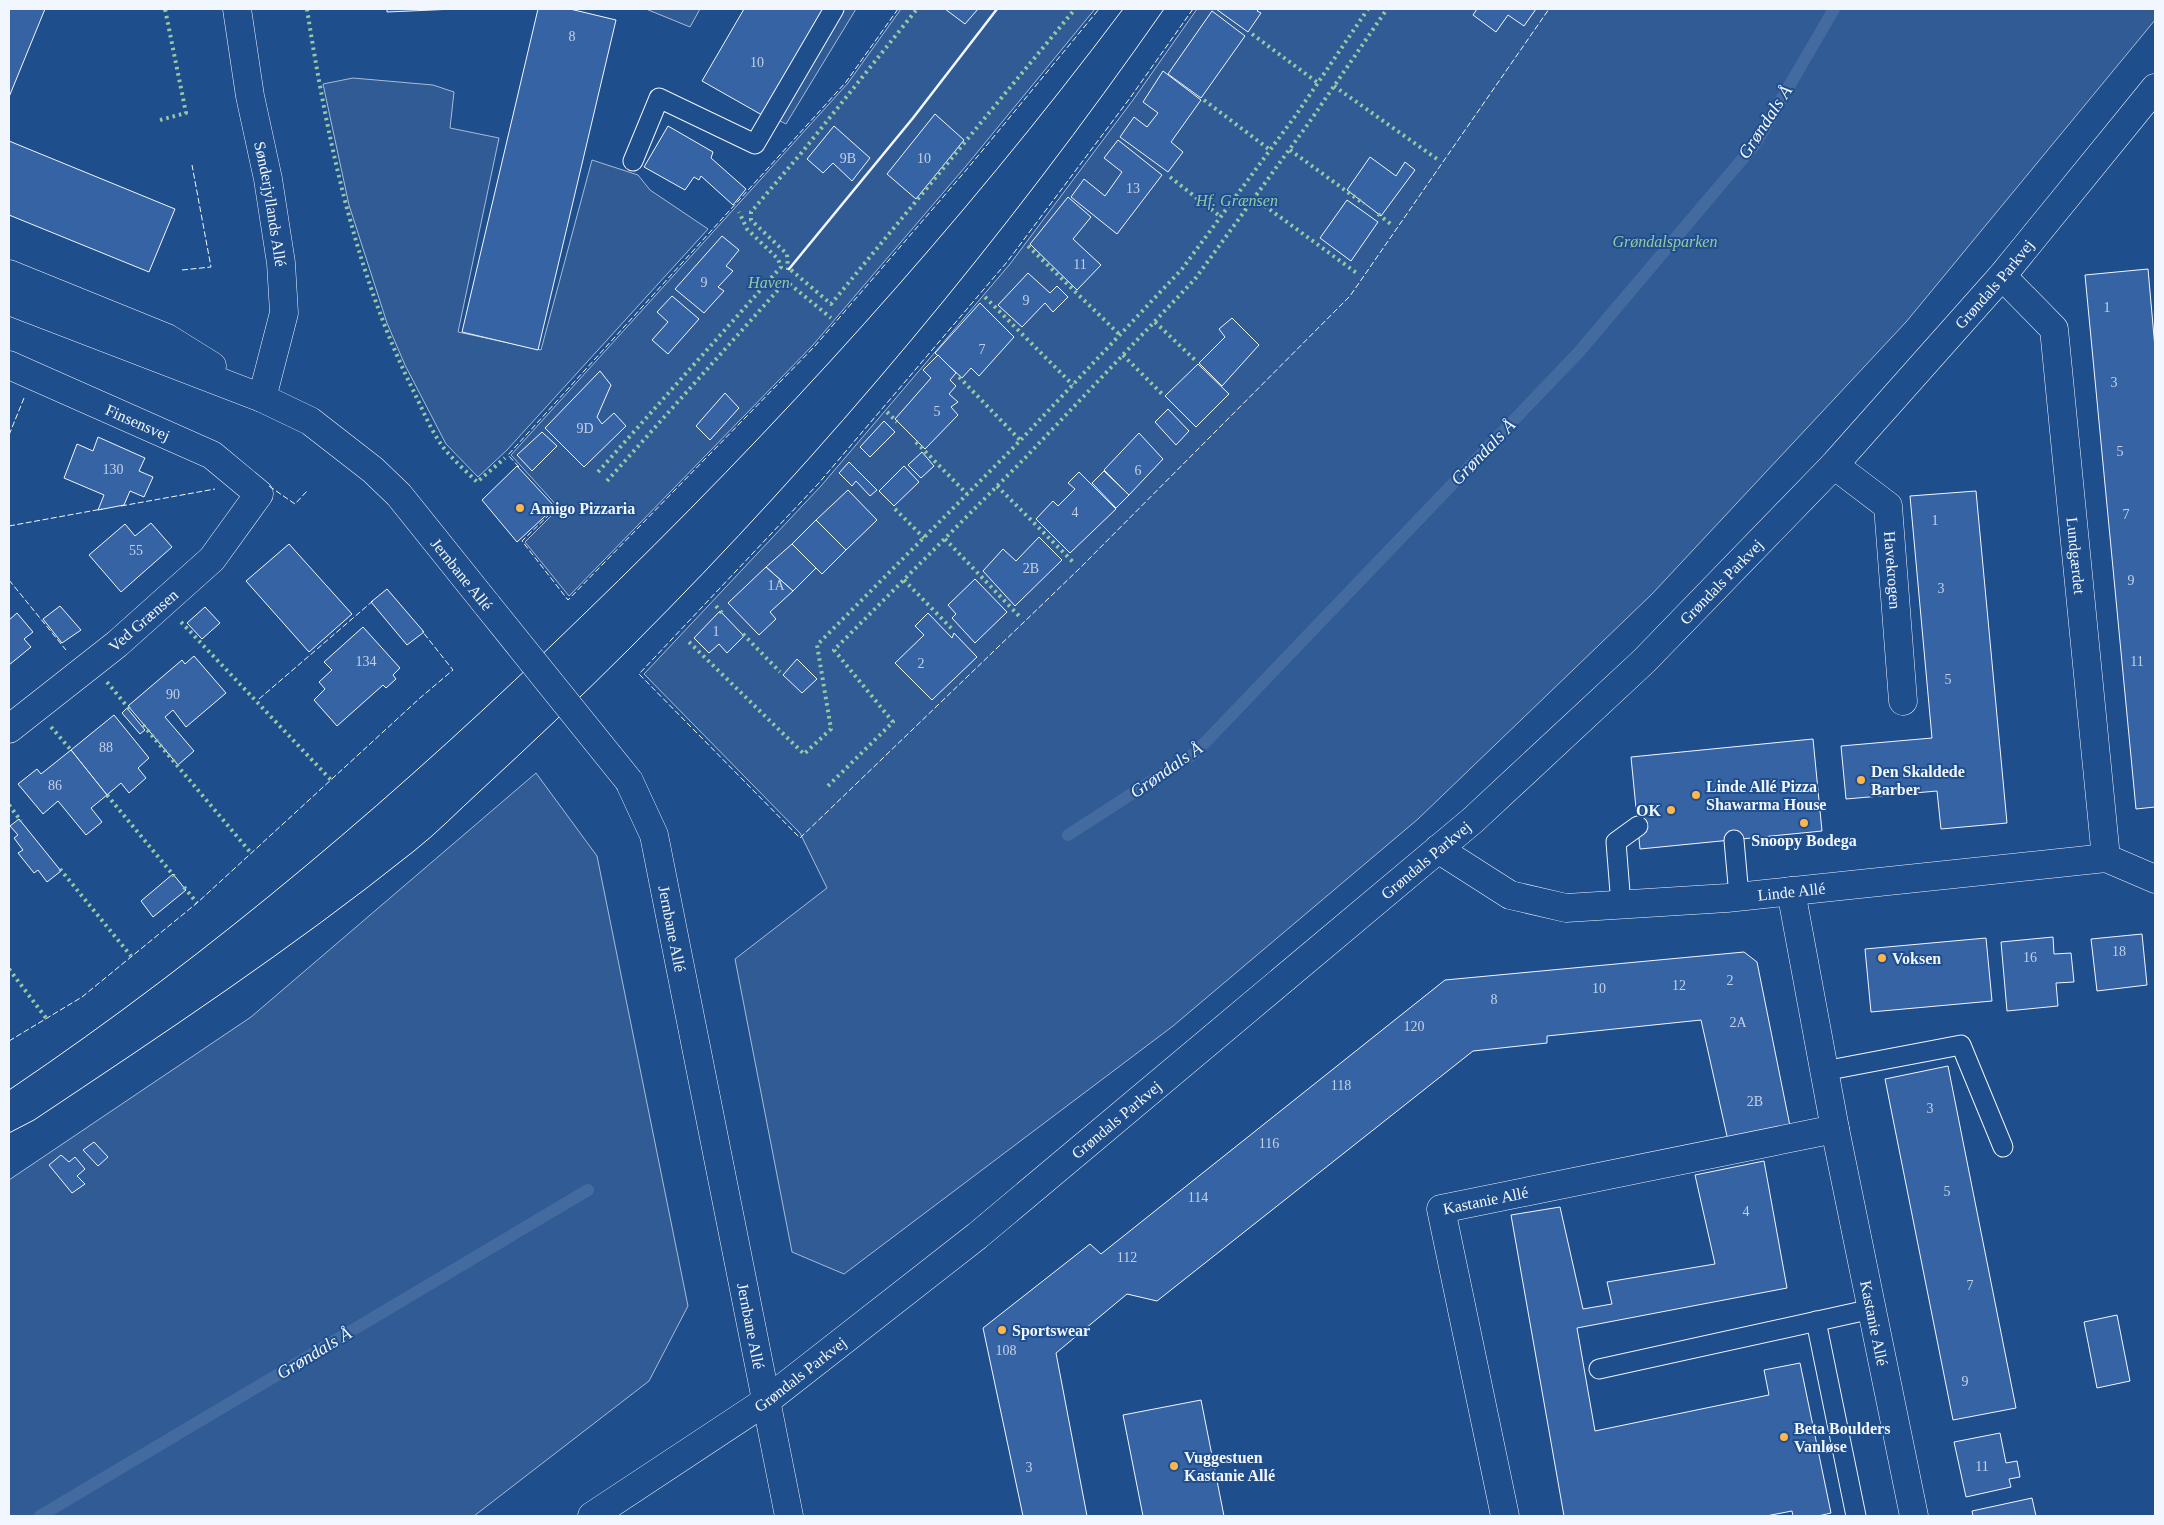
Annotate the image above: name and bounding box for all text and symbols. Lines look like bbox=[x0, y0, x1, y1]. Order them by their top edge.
house number: 8 bbox=[569, 29, 576, 44]
house number: 10 bbox=[750, 55, 764, 70]
water label: Grøndals Å bbox=[1734, 81, 1797, 162]
street label: Sønderjyllands Allé bbox=[251, 140, 289, 268]
house number: 9B bbox=[840, 151, 856, 166]
house number: 10 bbox=[917, 151, 931, 166]
house number: 13 bbox=[1126, 181, 1140, 196]
park label: Hf. Grænsen bbox=[1195, 192, 1278, 210]
park label: Grøndalsparken bbox=[1613, 233, 1717, 251]
street label: Grøndals Parkvej bbox=[1952, 236, 2038, 332]
house number: 11 bbox=[1073, 257, 1087, 272]
park label: Haven bbox=[747, 274, 790, 291]
house number: 9 bbox=[701, 275, 708, 290]
house number: 9 bbox=[1023, 293, 1030, 308]
house number: 1 bbox=[2104, 300, 2111, 315]
house number: 7 bbox=[979, 342, 986, 357]
house number: 3 bbox=[2111, 375, 2118, 390]
street label: Finsensvej bbox=[103, 401, 172, 445]
house number: 5 bbox=[934, 404, 941, 419]
water label: Grøndals Å bbox=[1447, 414, 1520, 489]
house number: 9D bbox=[576, 421, 594, 436]
house number: 5 bbox=[2117, 444, 2124, 459]
house number: 130 bbox=[103, 462, 124, 477]
house number: 6 bbox=[1135, 463, 1142, 478]
place label: Amigo Pizzaria bbox=[530, 500, 635, 518]
marker: Amigo Pizzaria bbox=[514, 502, 526, 514]
house number: 4 bbox=[1072, 505, 1079, 520]
house number: 7 bbox=[2123, 507, 2130, 522]
house number: 1 bbox=[1932, 513, 1939, 528]
street label: Lundgærdet bbox=[2064, 516, 2088, 596]
street label: Havekrogen bbox=[1881, 530, 1904, 610]
street label: Jernbane Allé bbox=[427, 535, 496, 614]
street label: Grøndals Parkvej bbox=[1676, 536, 1767, 628]
house number: 55 bbox=[129, 543, 143, 558]
house number: 2B bbox=[1023, 561, 1039, 576]
house number: 9 bbox=[2128, 573, 2135, 588]
house number: 1A bbox=[767, 578, 785, 593]
house number: 3 bbox=[1938, 581, 1945, 596]
street label: Ved Grænsen bbox=[105, 586, 181, 655]
house number: 1 bbox=[713, 624, 720, 639]
house number: 134 bbox=[356, 654, 377, 669]
house number: 11 bbox=[2130, 654, 2144, 669]
house number: 2 bbox=[918, 656, 925, 671]
house number: 5 bbox=[1945, 672, 1952, 687]
house number: 90 bbox=[166, 687, 180, 702]
water label: Grøndals Å bbox=[1126, 737, 1207, 802]
house number: 88 bbox=[99, 740, 113, 755]
place label: Den Skaldede Barber bbox=[1871, 763, 1965, 798]
marker: Den Skaldede Barber bbox=[1855, 774, 1867, 786]
house number: 86 bbox=[48, 778, 62, 793]
place label: Linde Allé Pizza Shawarma House bbox=[1706, 778, 1826, 813]
marker: Linde Allé Pizza Shawarma House bbox=[1690, 789, 1702, 801]
place label: OK bbox=[1636, 802, 1662, 819]
marker: OK bbox=[1665, 804, 1677, 816]
marker: Snoopy Bodega bbox=[1798, 817, 1810, 829]
street label: Grøndals Parkvej bbox=[1378, 818, 1475, 902]
place label: Snoopy Bodega bbox=[1751, 832, 1857, 850]
street label: Linde Allé bbox=[1757, 880, 1826, 904]
street label: Jernbane Allé bbox=[655, 884, 689, 973]
house number: 18 bbox=[2112, 944, 2126, 959]
place label: Voksen bbox=[1892, 950, 1941, 967]
house number: 16 bbox=[2023, 950, 2037, 965]
marker: Voksen bbox=[1876, 952, 1888, 964]
house number: 2 bbox=[1727, 973, 1734, 988]
house number: 12 bbox=[1672, 978, 1686, 993]
house number: 10 bbox=[1592, 981, 1606, 996]
house number: 8 bbox=[1491, 992, 1498, 1007]
house number: 2A bbox=[1729, 1015, 1747, 1030]
house number: 120 bbox=[1404, 1019, 1425, 1034]
street label: Grøndals Parkvej bbox=[1068, 1077, 1165, 1162]
house number: 118 bbox=[1331, 1078, 1351, 1093]
house number: 2B bbox=[1747, 1094, 1763, 1109]
house number: 3 bbox=[1927, 1101, 1934, 1116]
house number: 116 bbox=[1259, 1136, 1279, 1151]
street label: Kastanie Allé bbox=[1441, 1183, 1530, 1217]
house number: 5 bbox=[1944, 1184, 1951, 1199]
house number: 114 bbox=[1188, 1190, 1208, 1205]
house number: 4 bbox=[1743, 1204, 1750, 1219]
house number: 112 bbox=[1117, 1250, 1137, 1265]
house number: 7 bbox=[1967, 1278, 1974, 1293]
street label: Kastanie Allé bbox=[1857, 1279, 1891, 1367]
street label: Jernbane Allé bbox=[734, 1281, 768, 1371]
water label: Grøndals Å bbox=[273, 1322, 356, 1383]
place label: Sportswear bbox=[1012, 1322, 1090, 1340]
marker: Sportswear bbox=[996, 1324, 1008, 1336]
street label: Grøndals Parkvej bbox=[751, 1334, 850, 1415]
house number: 108 bbox=[996, 1343, 1017, 1358]
house number: 9 bbox=[1962, 1374, 1969, 1389]
place label: Beta Boulders Vanløse bbox=[1794, 1420, 1890, 1455]
marker: Beta Boulders Vanløse bbox=[1778, 1431, 1790, 1443]
place label: Vuggestuen Kastanie Allé bbox=[1184, 1449, 1275, 1484]
house number: 11 bbox=[1975, 1459, 1989, 1474]
house number: 3 bbox=[1026, 1460, 1033, 1475]
marker: Vuggestuen Kastanie Allé bbox=[1168, 1460, 1180, 1472]

